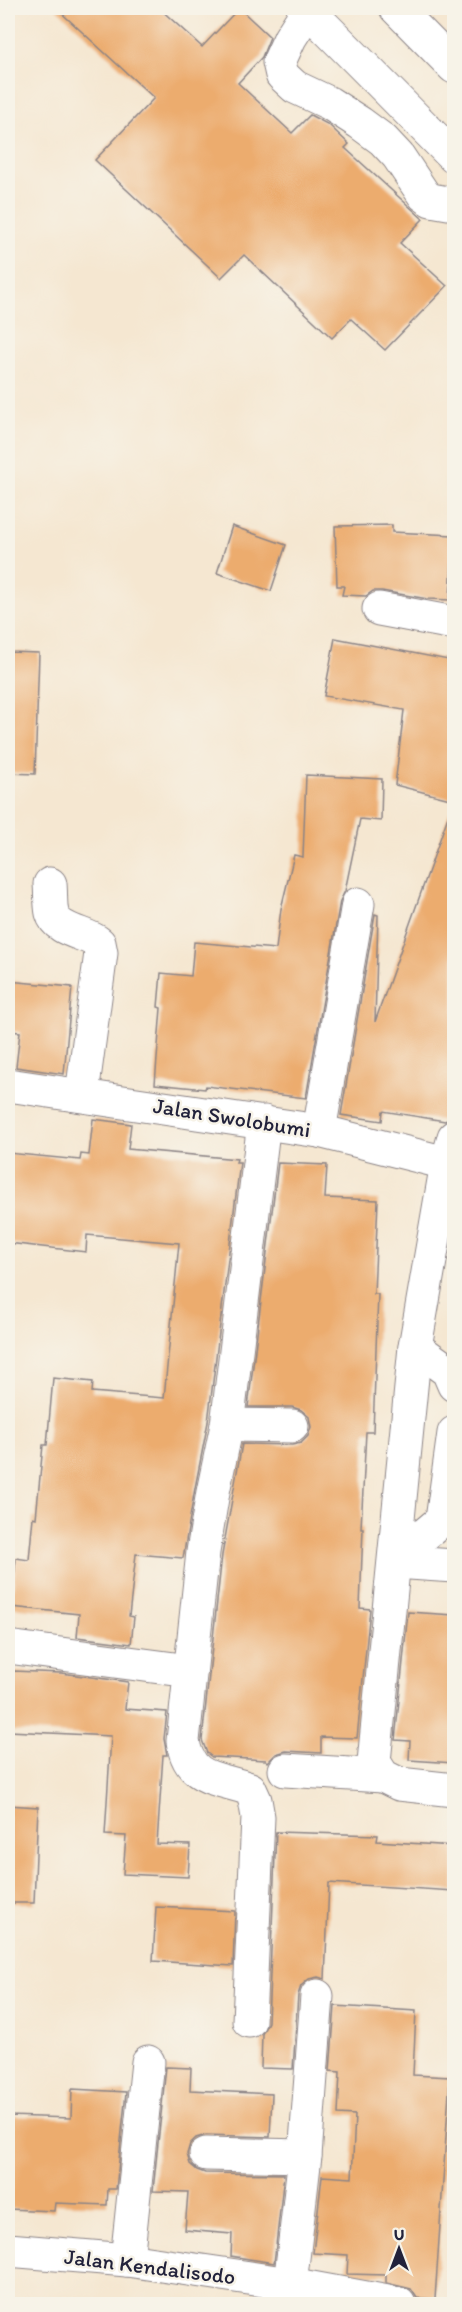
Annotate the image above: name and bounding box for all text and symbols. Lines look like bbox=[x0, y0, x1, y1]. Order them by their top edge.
street label: Jalan Swolobumi bbox=[151, 1092, 313, 1143]
north arrow bbox=[369, 2219, 429, 2279]
text: U bbox=[394, 2225, 404, 2244]
street label: Jalan Kendalisodo bbox=[63, 2243, 237, 2290]

